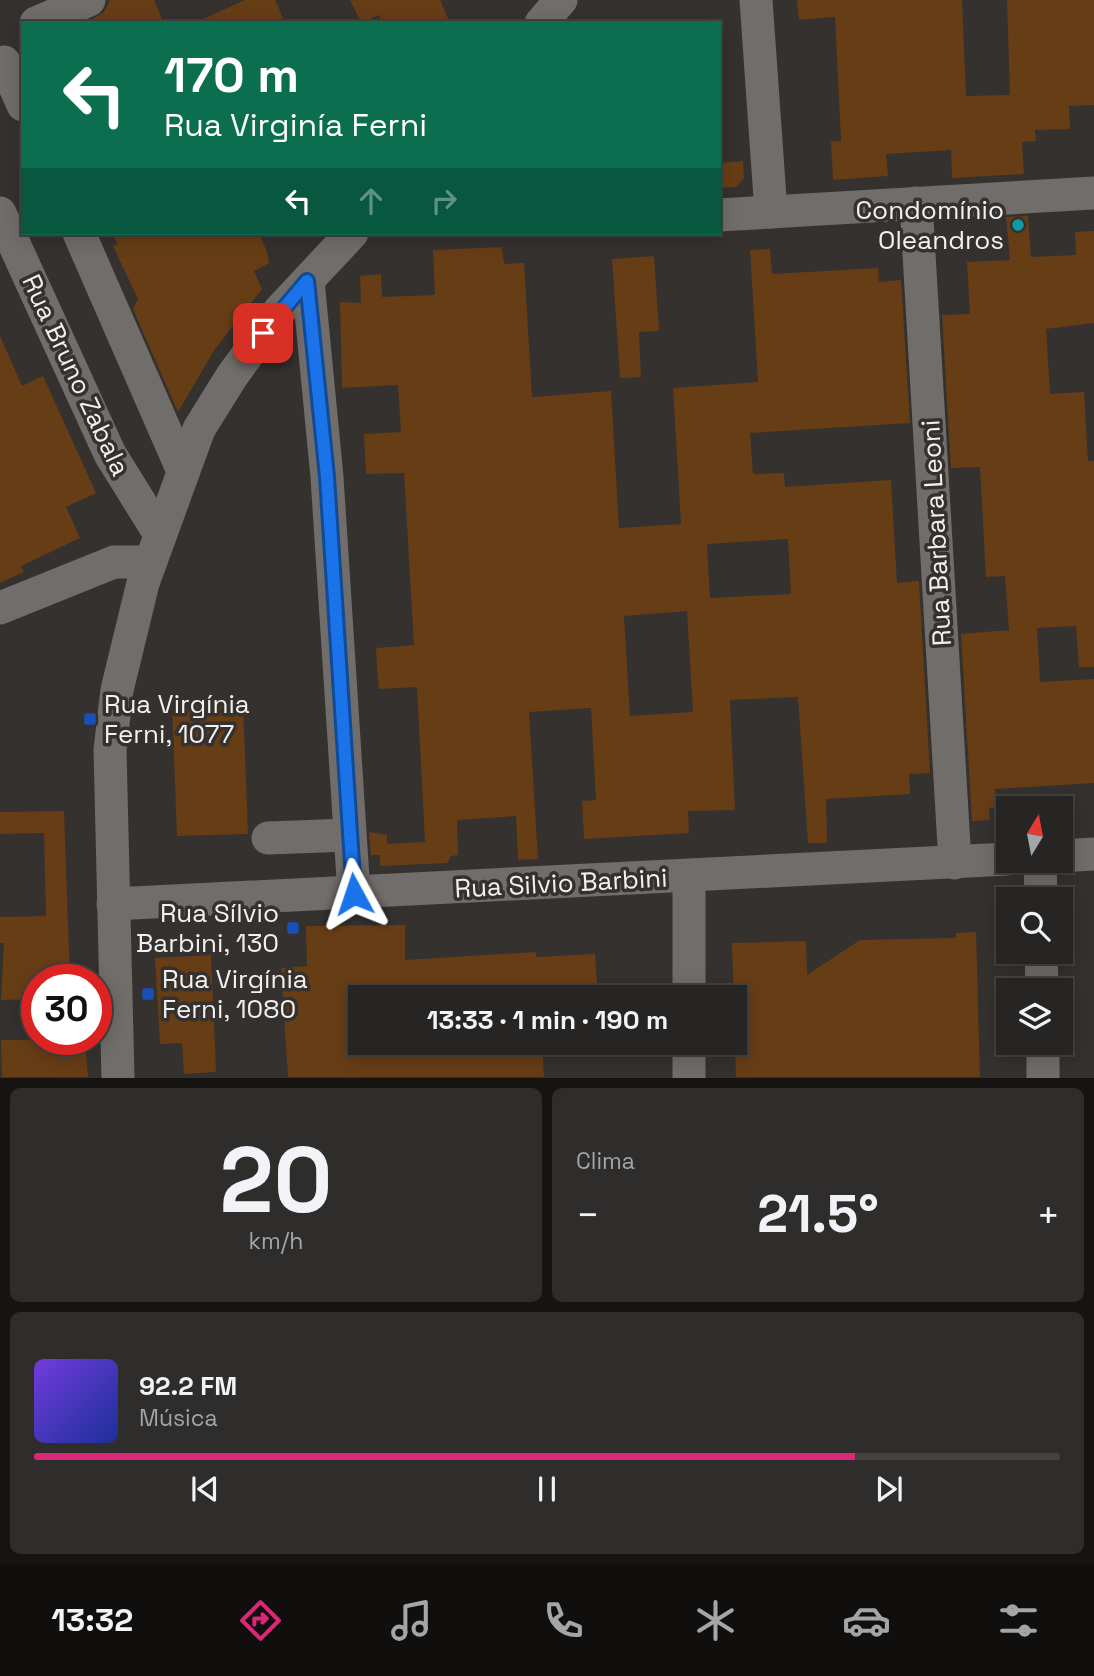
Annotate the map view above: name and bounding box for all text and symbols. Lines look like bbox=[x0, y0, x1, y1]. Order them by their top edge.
text: 170 m bbox=[164, 44, 299, 106]
icon: left bbox=[49, 49, 140, 140]
text: Rua Virginía Ferni bbox=[164, 105, 427, 145]
icon: left bbox=[279, 182, 317, 220]
icon: ahead bbox=[352, 182, 390, 220]
icon: right bbox=[425, 182, 463, 220]
place label: Condomínio Oleandros bbox=[855, 193, 1004, 257]
marker: Condomínio Oleandros bbox=[1010, 217, 1026, 233]
street label: Rua Bruno Zabala bbox=[14, 269, 138, 481]
pin bbox=[233, 303, 293, 363]
icon: arrive bbox=[244, 314, 282, 352]
street label: Rua Barbara Leoni bbox=[913, 419, 959, 647]
place label: Rua Virgínia Ferni, 1077 bbox=[104, 687, 250, 751]
marker: Rua Virgínia Ferni, 1077 bbox=[82, 711, 98, 727]
north arrow bbox=[996, 796, 1073, 873]
map controls bbox=[996, 796, 1073, 1055]
position arrow bbox=[317, 857, 391, 931]
street label: Rua Silvio Barbini bbox=[454, 860, 668, 906]
button: search bbox=[996, 887, 1073, 964]
place label: Rua Sílvio Barbini, 130 bbox=[136, 896, 279, 960]
marker: Rua Sílvio Barbini, 130 bbox=[285, 920, 301, 936]
place label: Rua Virgínia Ferni, 1080 bbox=[162, 962, 308, 1026]
speed limit sign: 30 bbox=[21, 964, 112, 1055]
button: layers bbox=[996, 978, 1073, 1055]
marker: Rua Virgínia Ferni, 1080 bbox=[140, 986, 156, 1002]
text: 13:33 · 1 min · 190 m bbox=[427, 1003, 668, 1037]
text: 20 bbox=[219, 1122, 333, 1239]
text: Clima bbox=[576, 1146, 635, 1176]
text: 21.5° bbox=[757, 1181, 879, 1247]
text: − bbox=[576, 1191, 600, 1239]
text: + bbox=[1036, 1191, 1060, 1239]
text: km/h bbox=[249, 1226, 303, 1256]
text: 92.2 FM bbox=[139, 1369, 237, 1403]
text: Música bbox=[139, 1403, 218, 1433]
icon: previous bbox=[186, 1470, 224, 1508]
icon: pause bbox=[528, 1470, 566, 1508]
icon: next bbox=[870, 1470, 908, 1508]
icon: directions bbox=[236, 1596, 285, 1645]
icon: music bbox=[387, 1596, 436, 1645]
icon: phone bbox=[539, 1596, 588, 1645]
icon: climate bbox=[691, 1596, 740, 1645]
icon: car bbox=[842, 1596, 891, 1645]
icon: filters bbox=[994, 1596, 1043, 1645]
text: 13:32 bbox=[51, 1600, 133, 1640]

